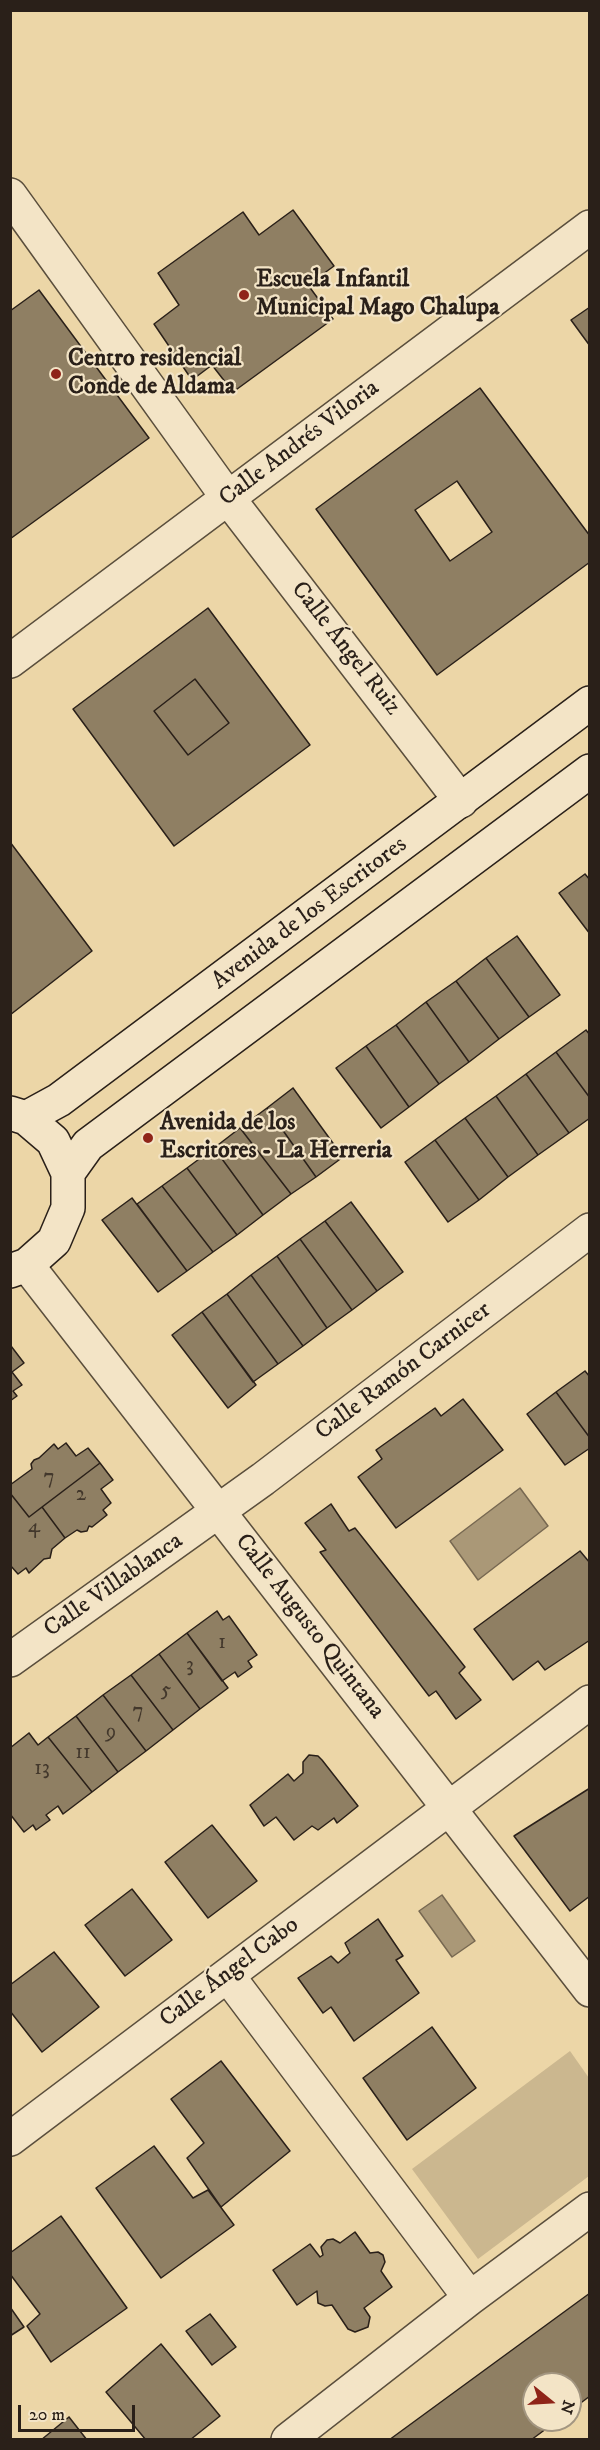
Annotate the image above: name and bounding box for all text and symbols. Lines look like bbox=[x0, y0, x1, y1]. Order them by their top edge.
place label: Escuela Infantil Municipal Mago Chalupa bbox=[256, 267, 499, 323]
marker: Escuela Infantil Municipal Mago Chalupa bbox=[237, 288, 251, 302]
place label: Centro residencial Conde de Aldama bbox=[68, 346, 241, 402]
marker: Centro residencial Conde de Aldama bbox=[49, 367, 63, 381]
street label: Calle Andrés Viloria bbox=[214, 375, 386, 513]
street label: Calle Ángel Ruiz bbox=[284, 576, 406, 722]
street label: Avenida de los Escritores bbox=[207, 831, 413, 997]
place label: Avenida de los Escritores - La Herreria bbox=[160, 1110, 392, 1166]
marker: Avenida de los Escritores - La Herreria bbox=[141, 1131, 155, 1145]
street label: Calle Ramón Carnicer bbox=[311, 1297, 497, 1447]
house number: 7 bbox=[43, 1466, 55, 1492]
house number: 2 bbox=[76, 1483, 86, 1509]
house number: 4 bbox=[28, 1515, 40, 1541]
street label: Calle Villablanca bbox=[39, 1527, 189, 1645]
street label: Calle Augusto Quintana bbox=[228, 1529, 390, 1725]
house number: 1 bbox=[218, 1631, 226, 1657]
house number: 3 bbox=[186, 1654, 194, 1680]
house number: 5 bbox=[161, 1679, 171, 1705]
house number: 7 bbox=[132, 1700, 144, 1726]
house number: 9 bbox=[106, 1721, 116, 1747]
house number: 11 bbox=[75, 1741, 91, 1767]
house number: 13 bbox=[34, 1757, 50, 1783]
street label: Calle Ángel Cabo bbox=[155, 1911, 305, 2035]
north arrow bbox=[522, 2372, 582, 2432]
scale bar bbox=[21, 2393, 138, 2431]
text: N bbox=[556, 2398, 579, 2416]
text: 20 m bbox=[29, 2404, 65, 2426]

